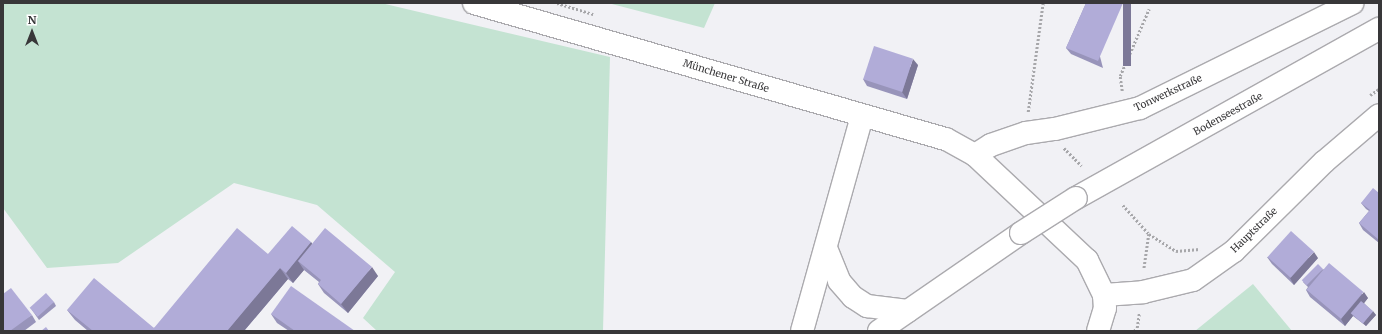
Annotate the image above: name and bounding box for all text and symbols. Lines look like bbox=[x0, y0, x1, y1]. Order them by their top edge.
north arrow bbox=[12, 12, 52, 52]
text: N bbox=[28, 13, 36, 27]
street label: Münchener Straße bbox=[681, 57, 771, 95]
street label: Tonwerkstraße bbox=[1132, 72, 1204, 114]
street label: Bodenseestraße bbox=[1191, 90, 1265, 138]
street label: Hauptstraße bbox=[1228, 205, 1280, 255]

